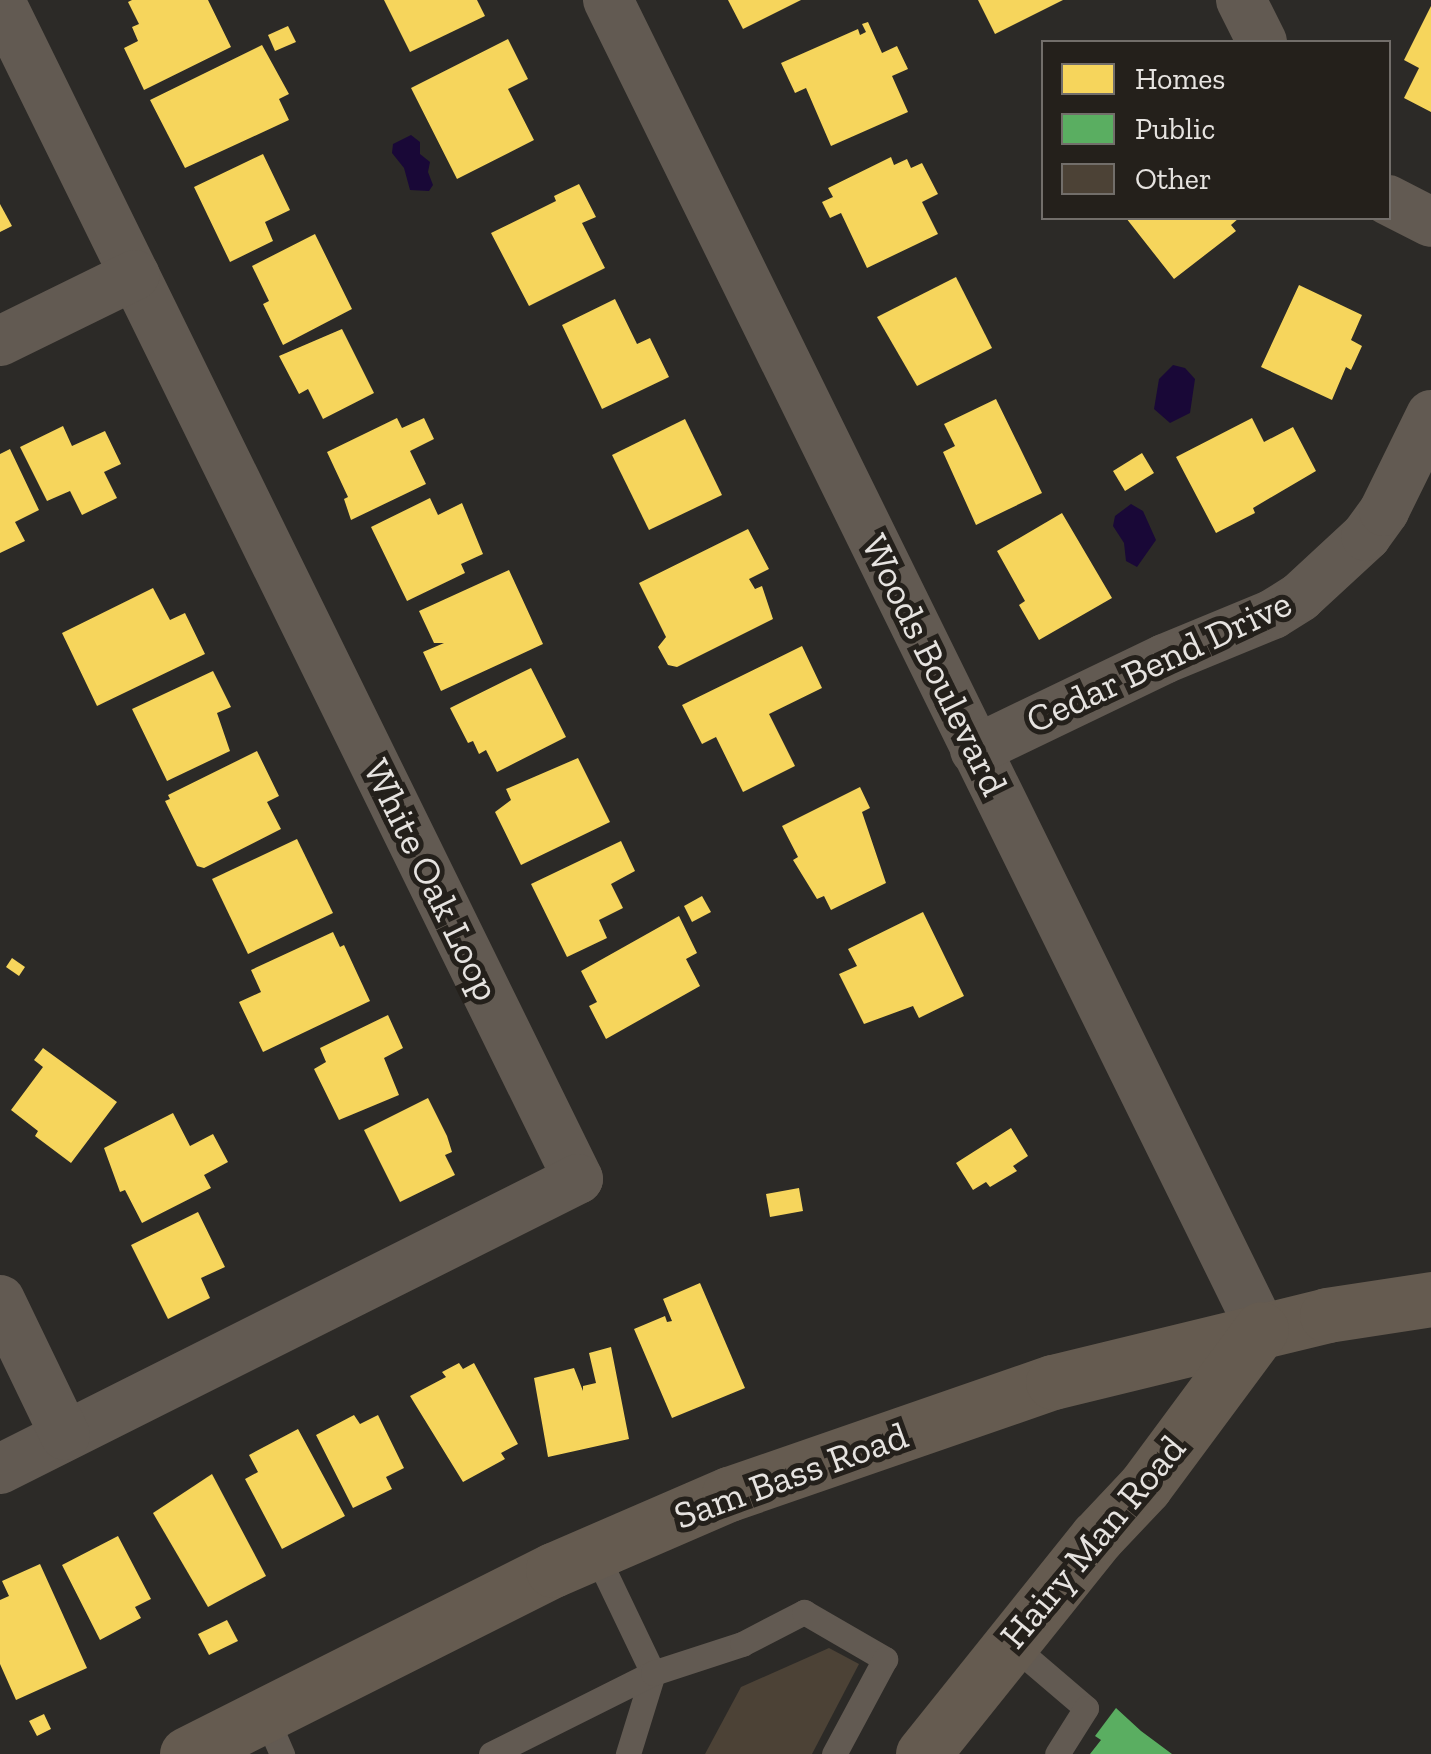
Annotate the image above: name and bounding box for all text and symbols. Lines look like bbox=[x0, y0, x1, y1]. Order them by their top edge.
legend bbox=[1041, 40, 1391, 220]
text: Homes bbox=[1135, 61, 1225, 97]
text: Public bbox=[1135, 111, 1215, 147]
text: Other bbox=[1135, 161, 1212, 197]
street label: Woods Boulevard bbox=[851, 527, 1017, 803]
street label: Cedar Bend Drive bbox=[1019, 581, 1299, 743]
street label: White Oak Loop bbox=[353, 752, 509, 1008]
street label: Sam Bass Road bbox=[668, 1413, 914, 1539]
street label: Hairy Man Road bbox=[990, 1426, 1196, 1658]

